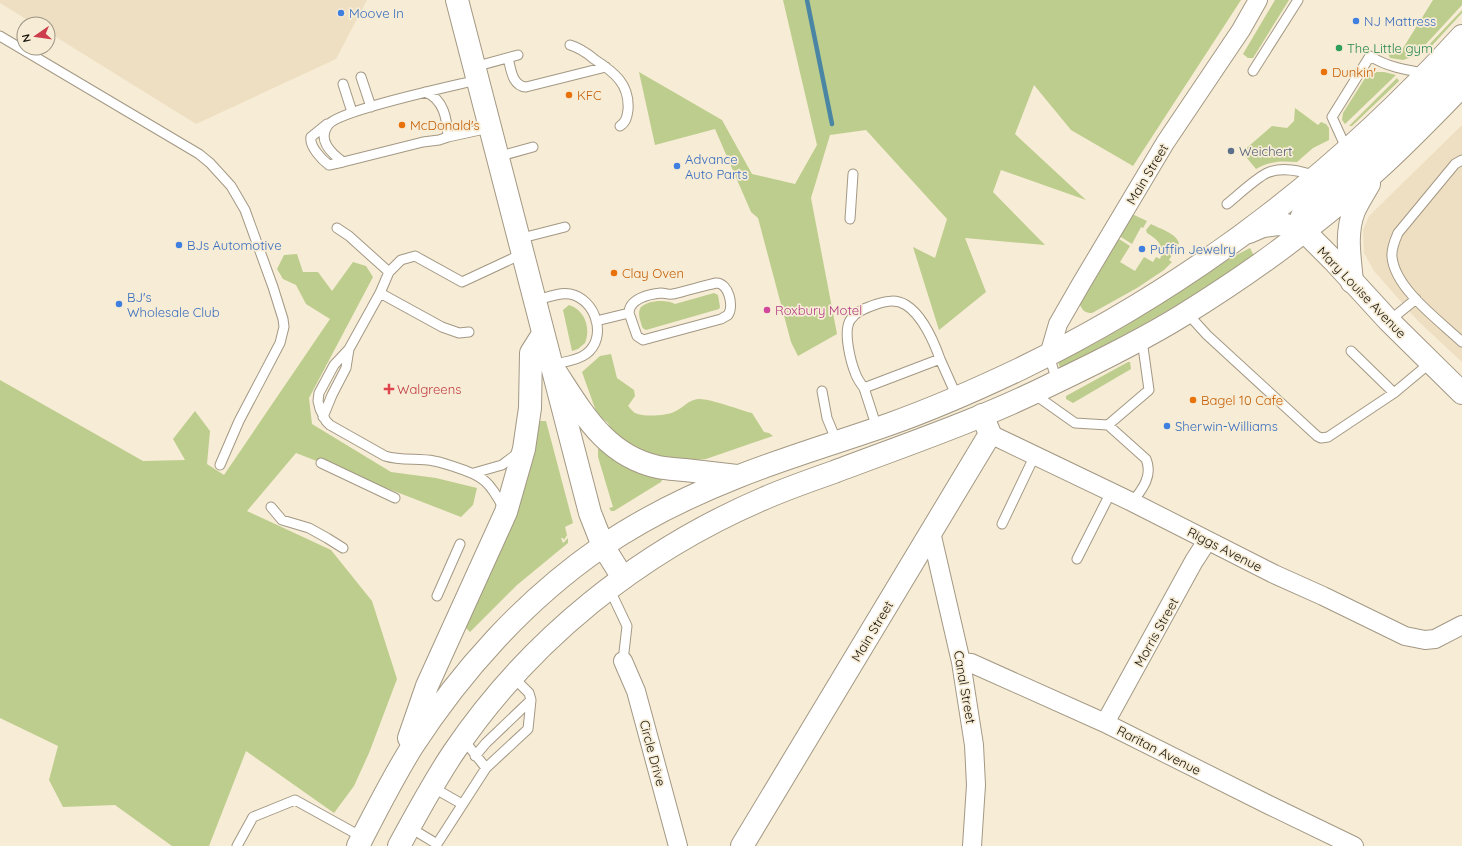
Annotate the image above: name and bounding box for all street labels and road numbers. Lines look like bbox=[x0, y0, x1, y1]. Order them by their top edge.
street label: Main Street bbox=[1123, 141, 1171, 207]
street label: Mary Louise Avenue bbox=[1314, 243, 1410, 341]
street label: Riggs Avenue bbox=[1185, 523, 1265, 575]
street label: Morris Street bbox=[1130, 595, 1182, 669]
street label: Main Street bbox=[848, 598, 896, 664]
street label: Canal Street bbox=[951, 649, 979, 725]
street label: Circle Drive bbox=[637, 718, 669, 788]
street label: Raritan Avenue bbox=[1114, 722, 1204, 778]

